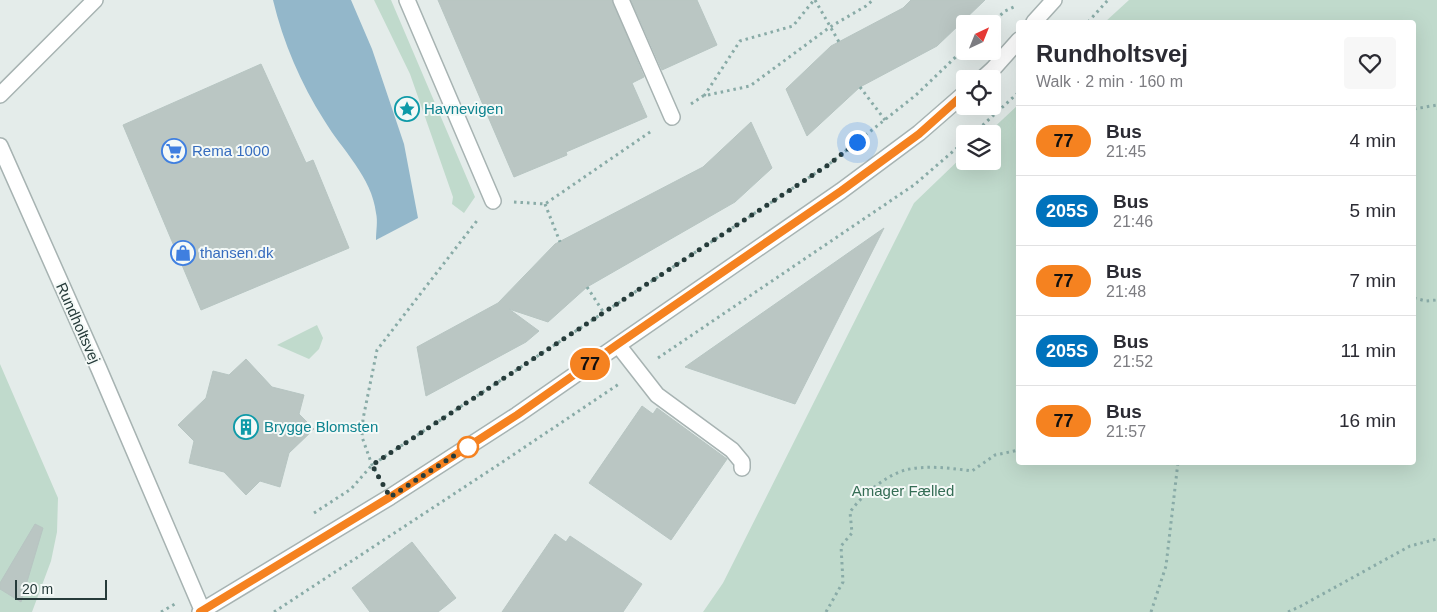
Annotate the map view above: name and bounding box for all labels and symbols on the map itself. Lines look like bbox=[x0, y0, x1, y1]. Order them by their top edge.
north arrow bbox=[956, 15, 1001, 60]
place icon: Havnevigen bbox=[394, 96, 420, 122]
place label: Havnevigen bbox=[424, 100, 503, 117]
your location bbox=[845, 130, 870, 155]
supermarket icon: Rema 1000 bbox=[161, 138, 187, 164]
place label: Rema 1000 bbox=[192, 142, 270, 159]
shop icon: thansen.dk bbox=[170, 240, 196, 266]
place label: thansen.dk bbox=[200, 244, 274, 261]
street label: Rundholtsvej bbox=[53, 280, 104, 366]
line badge: 77 bbox=[568, 348, 612, 380]
building icon: Brygge Blomsten bbox=[233, 414, 259, 440]
place label: Brygge Blomsten bbox=[264, 418, 378, 435]
unlabelled marker bbox=[457, 436, 479, 458]
park label: Amager Fælled bbox=[852, 482, 954, 499]
scale bar bbox=[15, 577, 108, 600]

